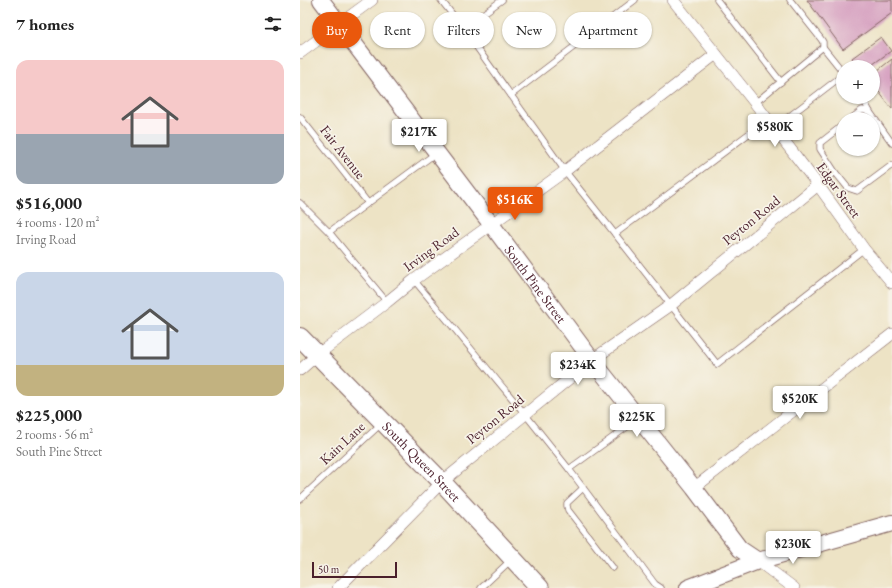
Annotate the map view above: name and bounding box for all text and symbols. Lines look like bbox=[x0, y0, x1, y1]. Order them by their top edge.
chip: Buy bbox=[312, 12, 362, 48]
chip: Rent bbox=[370, 12, 425, 48]
chip: Filters bbox=[433, 12, 494, 48]
chip: New bbox=[502, 12, 556, 48]
chip: Apartment bbox=[564, 12, 652, 48]
text: 7 homes bbox=[16, 13, 74, 35]
icon: filters bbox=[262, 13, 284, 35]
map controls bbox=[836, 60, 880, 156]
button: + bbox=[836, 60, 880, 104]
icon: home bbox=[114, 86, 186, 158]
button: − bbox=[836, 112, 880, 156]
pin: $580K bbox=[747, 114, 803, 148]
text: $580K bbox=[757, 118, 793, 135]
pin: $217K bbox=[391, 119, 447, 153]
street label: Fair Avenue bbox=[316, 121, 370, 183]
text: $217K bbox=[401, 123, 437, 140]
street label: Edgar Street bbox=[813, 159, 866, 222]
pin: $516K bbox=[487, 187, 543, 221]
text: $516K bbox=[497, 191, 533, 208]
street label: Peyton Road bbox=[718, 191, 784, 249]
text: $516,000 bbox=[16, 192, 82, 214]
text: 4 rooms · 120 m² bbox=[16, 214, 100, 231]
street label: Irving Road bbox=[400, 222, 463, 275]
text: Irving Road bbox=[16, 231, 76, 248]
street label: South Pine Street bbox=[501, 241, 571, 327]
icon: home bbox=[114, 298, 186, 370]
pin: $234K bbox=[550, 352, 606, 386]
text: $234K bbox=[560, 356, 596, 373]
pin: $520K bbox=[772, 386, 828, 420]
street label: Peyton Road bbox=[462, 390, 528, 448]
text: $520K bbox=[782, 390, 818, 407]
text: $225,000 bbox=[16, 404, 82, 426]
pin: $225K bbox=[609, 404, 665, 438]
text: $225K bbox=[619, 408, 655, 425]
street label: Kain Lane bbox=[316, 417, 369, 468]
street label: South Queen Street bbox=[379, 417, 465, 506]
text: 2 rooms · 56 m² bbox=[16, 426, 93, 443]
text: South Pine Street bbox=[16, 443, 102, 460]
pin: $230K bbox=[765, 531, 821, 565]
text: $230K bbox=[775, 535, 811, 552]
scale bar bbox=[312, 560, 397, 579]
text: 50 m bbox=[318, 562, 339, 576]

